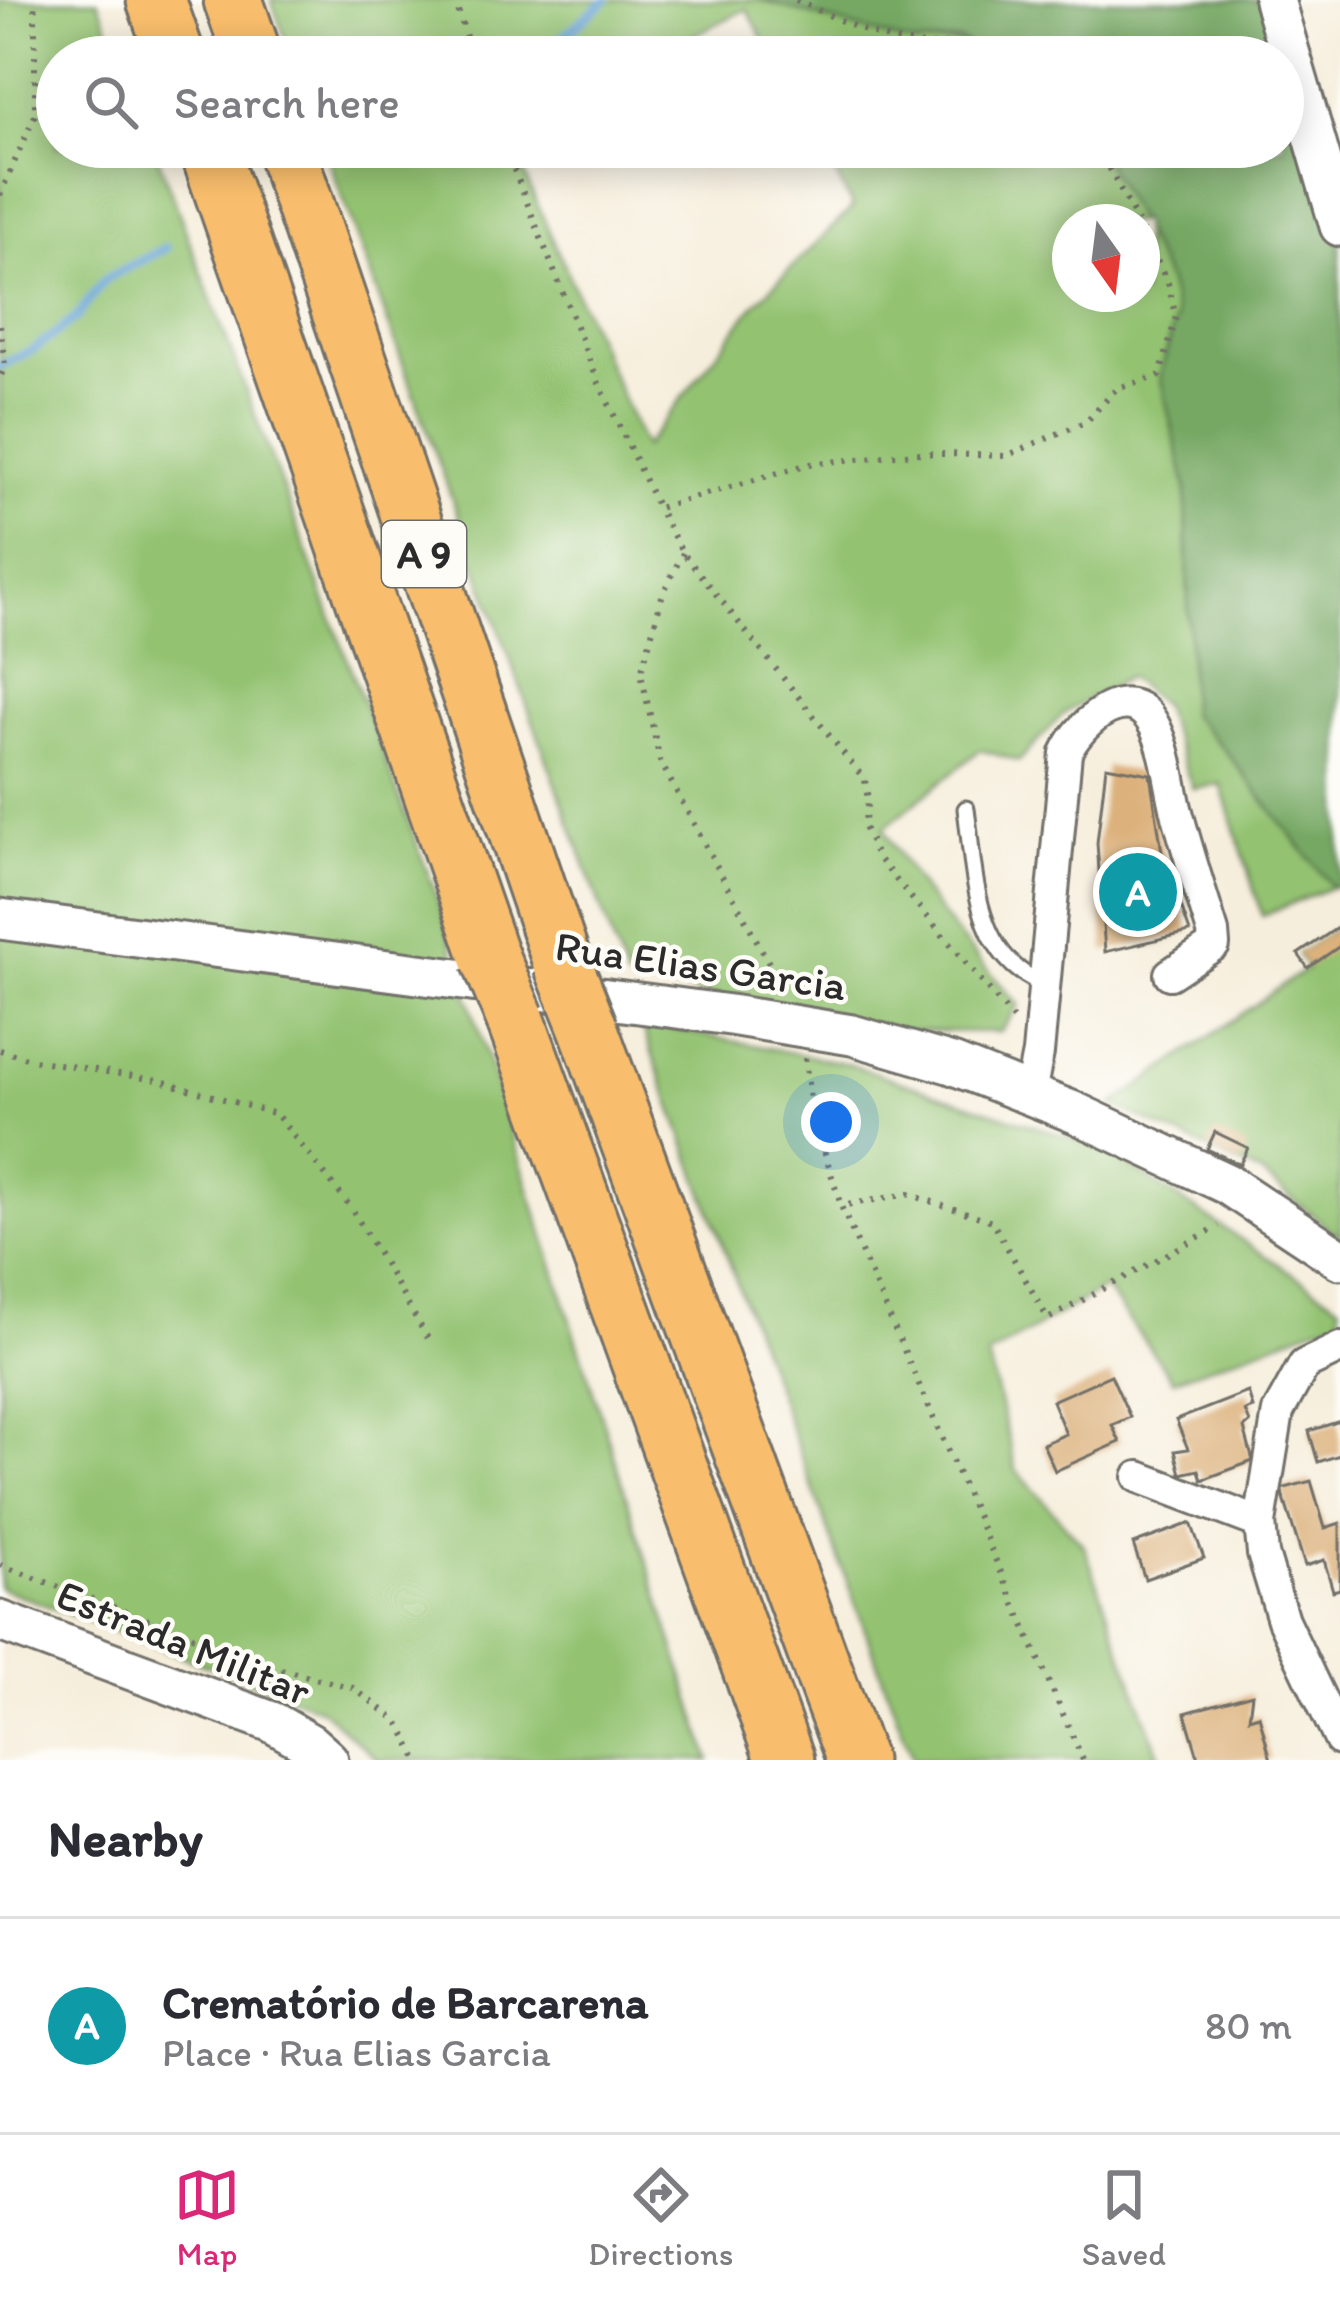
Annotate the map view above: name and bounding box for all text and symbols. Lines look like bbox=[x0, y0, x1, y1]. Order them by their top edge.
search box bbox=[36, 36, 1304, 168]
icon: search bbox=[78, 69, 144, 135]
text: Search here bbox=[174, 75, 400, 129]
north arrow bbox=[1052, 204, 1160, 312]
road number: A 9 bbox=[382, 521, 466, 587]
pin: A bbox=[1099, 847, 1177, 937]
street label: Rua Elias Garcia bbox=[552, 920, 850, 1011]
your location bbox=[801, 1092, 861, 1152]
street label: Estrada Militar bbox=[50, 1568, 318, 1717]
text: Nearby bbox=[48, 1808, 203, 1869]
text: Crematório de Barcarena bbox=[162, 1975, 648, 2029]
text: A bbox=[75, 2002, 99, 2049]
text: 80 m bbox=[1205, 2002, 1292, 2049]
text: Place · Rua Elias Garcia bbox=[162, 2029, 551, 2076]
tab: Map bbox=[174, 2162, 240, 2273]
tab: Directions bbox=[588, 2162, 733, 2273]
tab: Saved bbox=[1082, 2162, 1166, 2273]

